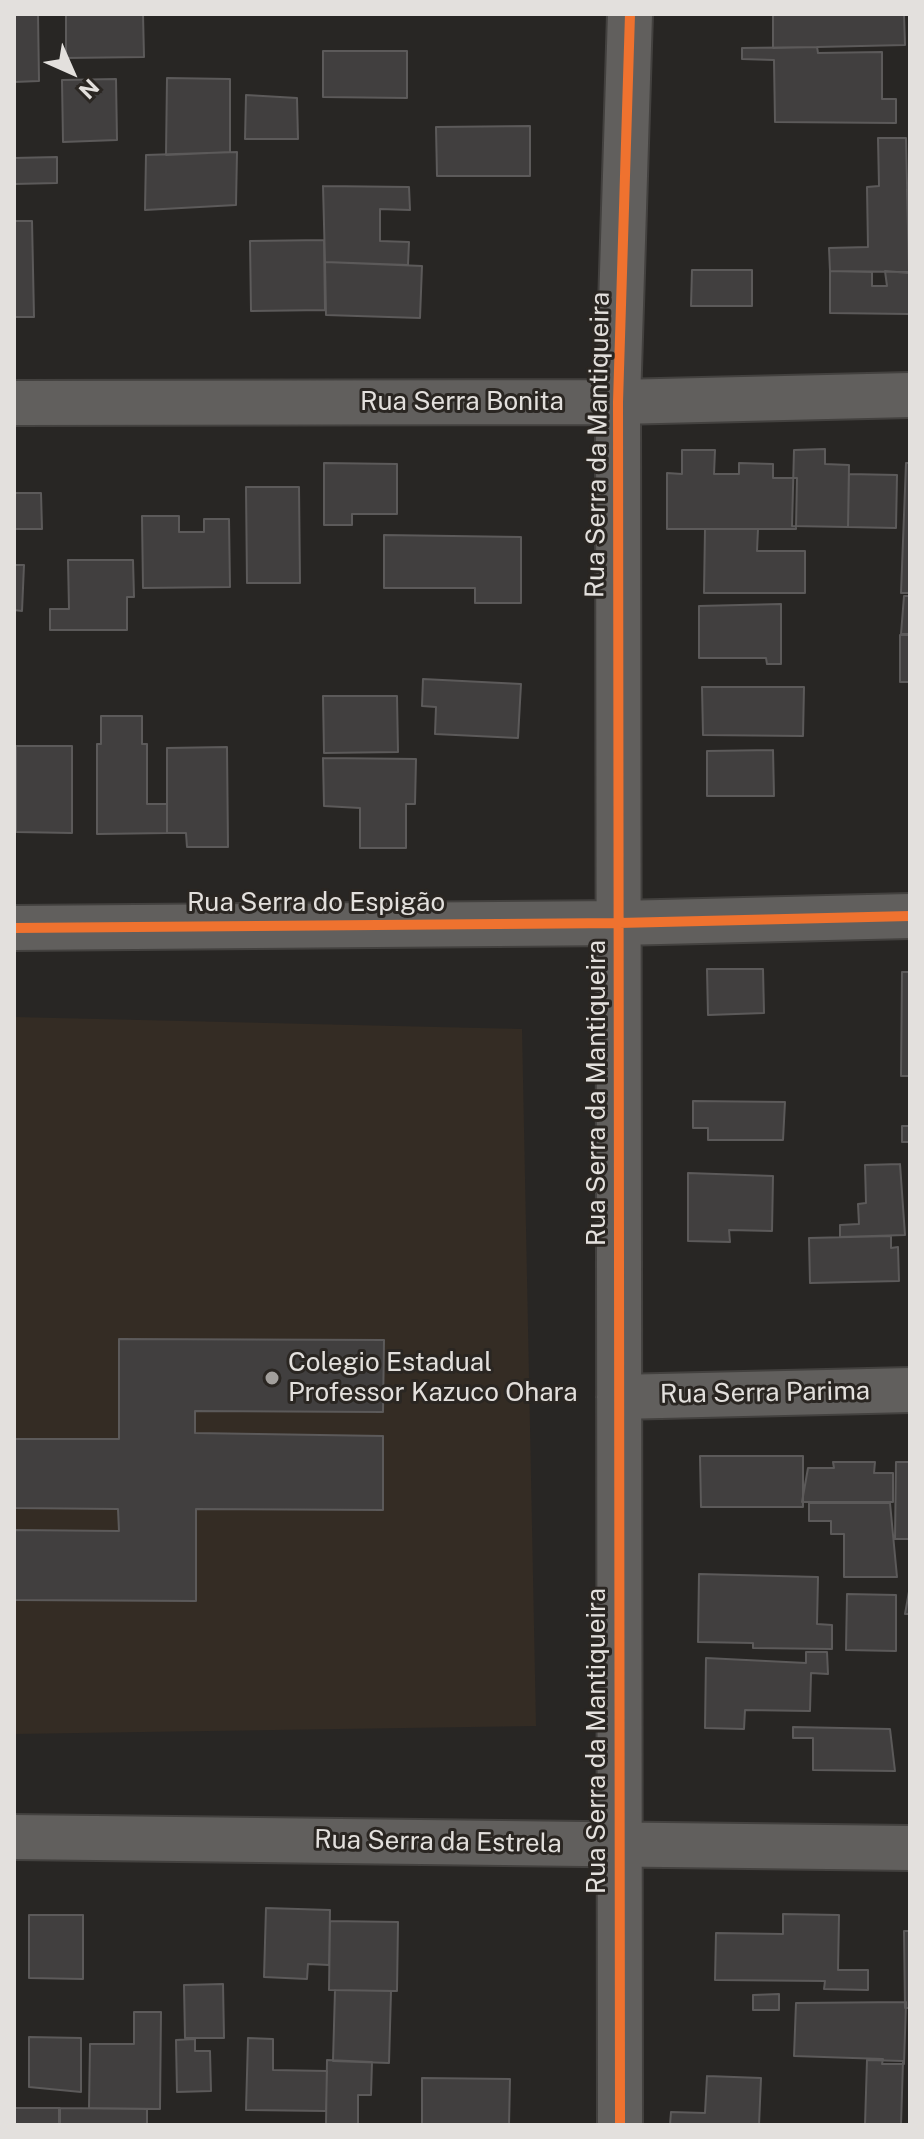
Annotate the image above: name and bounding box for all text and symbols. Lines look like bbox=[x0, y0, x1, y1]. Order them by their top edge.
north arrow bbox=[32, 32, 112, 112]
text: N bbox=[74, 74, 104, 104]
street label: Rua Serra da Mantiqueira bbox=[580, 292, 616, 598]
street label: Rua Serra Bonita bbox=[360, 386, 564, 418]
street label: Rua Serra do Espigão bbox=[187, 887, 445, 919]
street label: Rua Serra da Mantiqueira bbox=[581, 940, 613, 1246]
place label: Colegio Estadual Professor Kazuco Ohara bbox=[288, 1347, 578, 1408]
marker: Colegio Estadual Professor Kazuco Ohara bbox=[263, 1369, 281, 1387]
street label: Rua Serra Parima bbox=[660, 1376, 870, 1410]
street label: Rua Serra da Mantiqueira bbox=[581, 1588, 613, 1894]
street label: Rua Serra da Estrela bbox=[314, 1824, 562, 1860]

